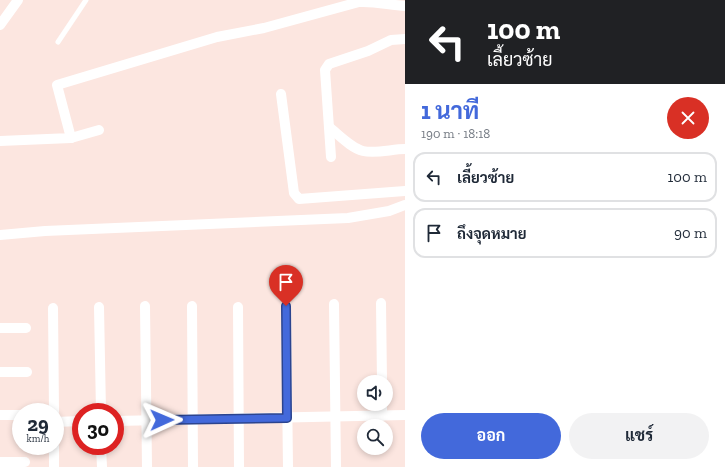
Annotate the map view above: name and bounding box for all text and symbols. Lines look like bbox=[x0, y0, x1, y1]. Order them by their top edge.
text: 100 m bbox=[487, 13, 560, 46]
icon: left bbox=[421, 16, 473, 68]
text: เลี้ยวซ้าย bbox=[487, 49, 553, 71]
text: 1 นาที bbox=[421, 96, 479, 125]
button: close bbox=[667, 97, 709, 139]
text: 190 m · 18:18 bbox=[421, 126, 490, 141]
icon: left bbox=[423, 166, 445, 188]
text: 100 m bbox=[668, 168, 707, 186]
text: เลี้ยวซ้าย bbox=[457, 169, 514, 187]
icon: arrive bbox=[423, 222, 445, 244]
text: 90 m bbox=[674, 224, 707, 242]
text: ถึงจุดหมาย bbox=[457, 225, 527, 243]
pin bbox=[269, 265, 303, 306]
icon: arrive bbox=[275, 271, 297, 293]
map controls bbox=[357, 375, 393, 455]
button: sound bbox=[357, 375, 393, 411]
position arrow bbox=[141, 399, 183, 441]
speed limit sign: 30 bbox=[72, 403, 124, 455]
text: 29 bbox=[27, 412, 49, 436]
button: ออก bbox=[421, 413, 561, 459]
button: แชร์ bbox=[569, 413, 709, 459]
button: search bbox=[357, 419, 393, 455]
text: km/h bbox=[27, 433, 49, 445]

